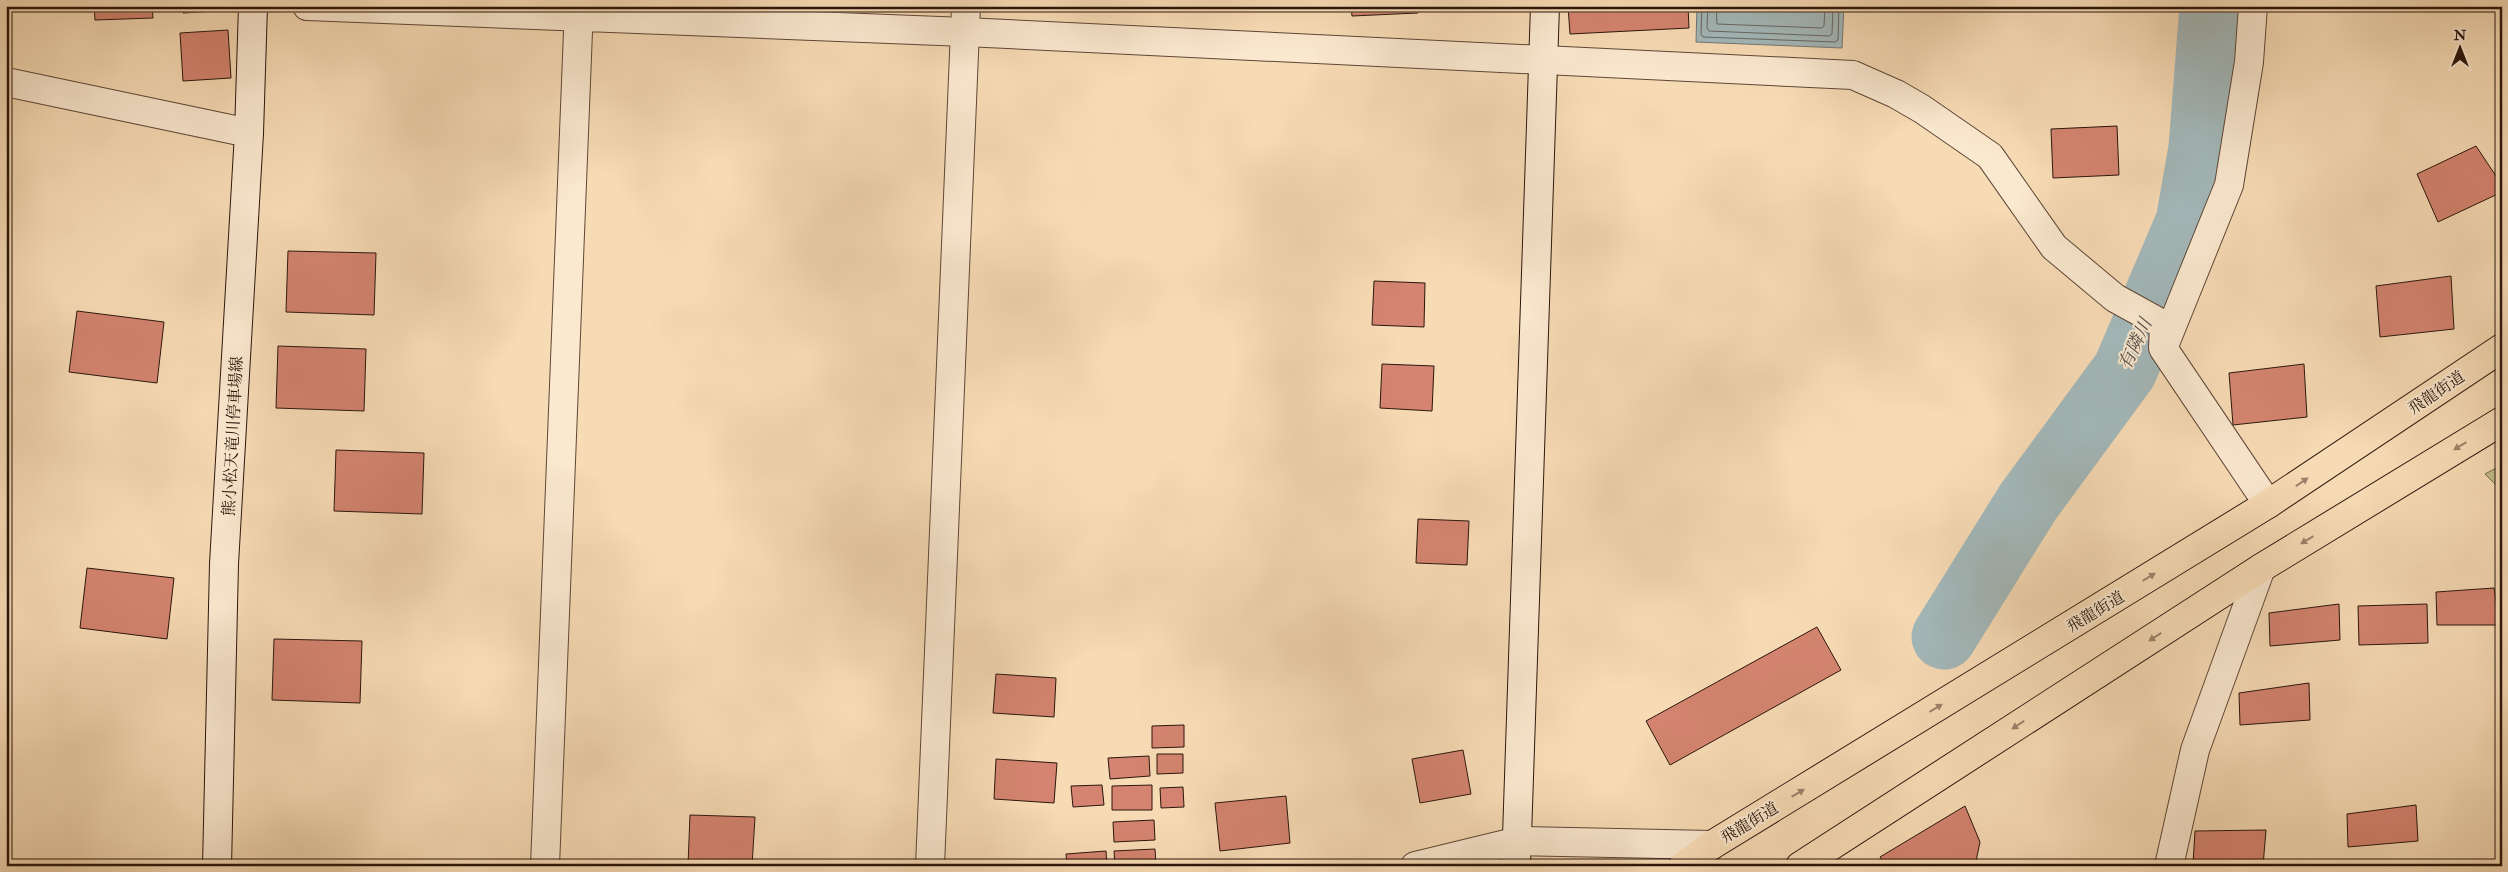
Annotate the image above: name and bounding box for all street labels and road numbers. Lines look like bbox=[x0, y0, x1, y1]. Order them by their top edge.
street label: 熊小松天竜川停車場線 bbox=[219, 356, 247, 516]
street label: 飛龍街道 bbox=[2404, 367, 2469, 419]
street label: 飛龍街道 bbox=[2063, 587, 2128, 637]
street label: 飛龍街道 bbox=[1717, 798, 1782, 848]

